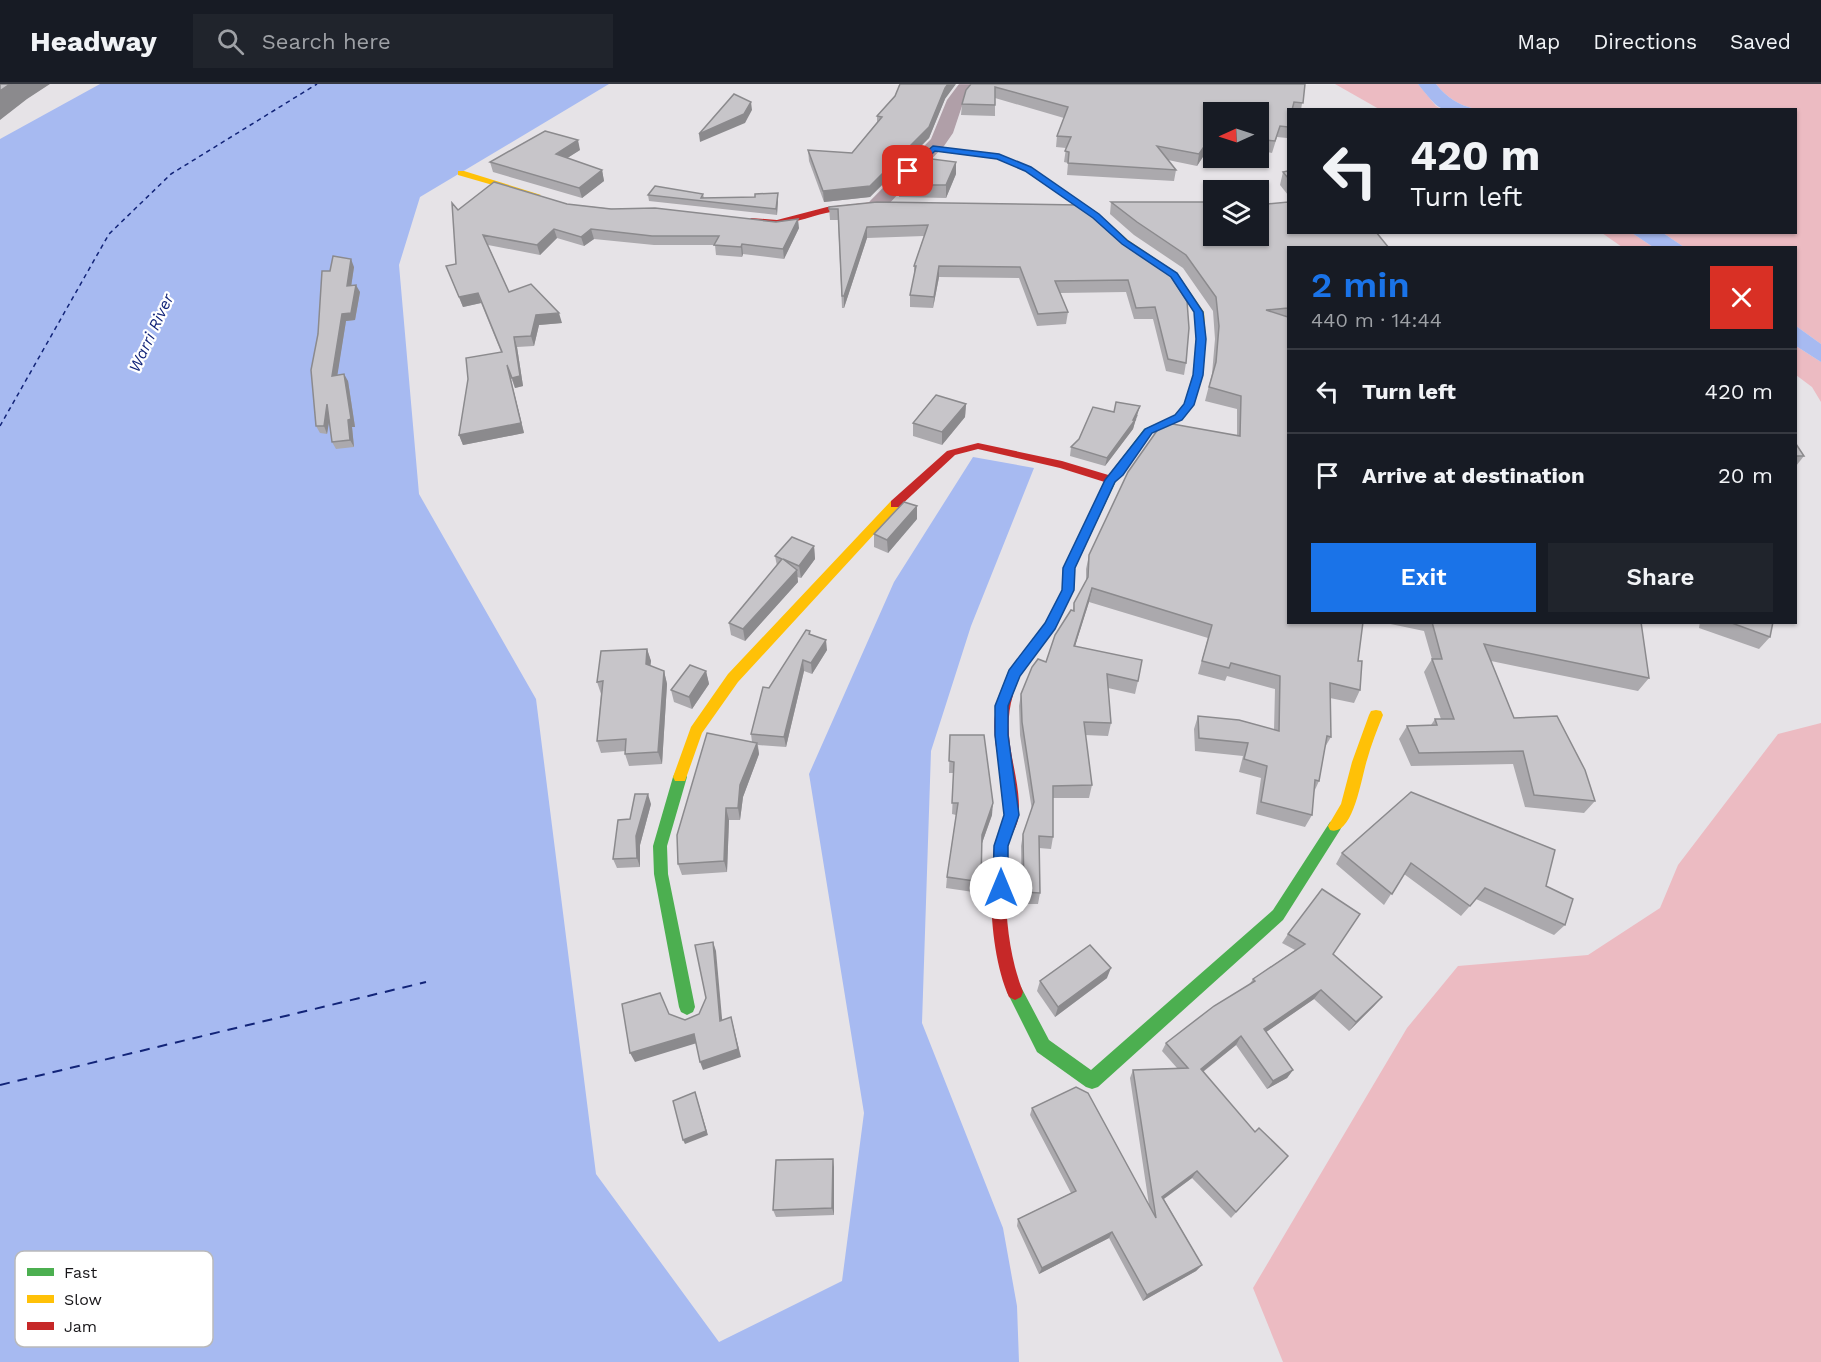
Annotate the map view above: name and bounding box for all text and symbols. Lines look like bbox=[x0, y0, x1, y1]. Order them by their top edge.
search box bbox=[193, 14, 613, 68]
text: Headway bbox=[30, 25, 157, 58]
icon: search bbox=[214, 25, 247, 58]
text: Search here bbox=[262, 29, 391, 54]
text: Map bbox=[1517, 29, 1560, 54]
text: Directions bbox=[1593, 29, 1697, 54]
text: Saved bbox=[1730, 29, 1791, 54]
north arrow bbox=[1203, 102, 1269, 168]
map controls bbox=[1203, 102, 1269, 246]
text: 420 m bbox=[1410, 131, 1540, 180]
icon: left bbox=[1311, 132, 1389, 210]
pin bbox=[882, 145, 933, 196]
icon: arrive bbox=[891, 154, 924, 187]
button: layers bbox=[1203, 180, 1269, 246]
text: Turn left bbox=[1410, 181, 1522, 213]
text: 2 min bbox=[1311, 264, 1410, 306]
button: close bbox=[1710, 266, 1773, 329]
water label: Warri River bbox=[125, 290, 178, 375]
text: 440 m · 14:44 bbox=[1311, 308, 1442, 332]
icon: left bbox=[1311, 375, 1344, 408]
text: Turn left bbox=[1362, 379, 1456, 404]
text: 420 m bbox=[1705, 379, 1773, 404]
icon: arrive bbox=[1311, 459, 1344, 492]
text: Arrive at destination bbox=[1362, 463, 1585, 488]
text: 20 m bbox=[1718, 463, 1773, 488]
button: Exit bbox=[1311, 543, 1536, 612]
button: Share bbox=[1548, 543, 1773, 612]
position arrow bbox=[969, 856, 1033, 920]
legend bbox=[15, 1251, 213, 1347]
text: Fast bbox=[64, 1263, 97, 1282]
text: Slow bbox=[64, 1290, 102, 1309]
text: Jam bbox=[64, 1317, 97, 1336]

